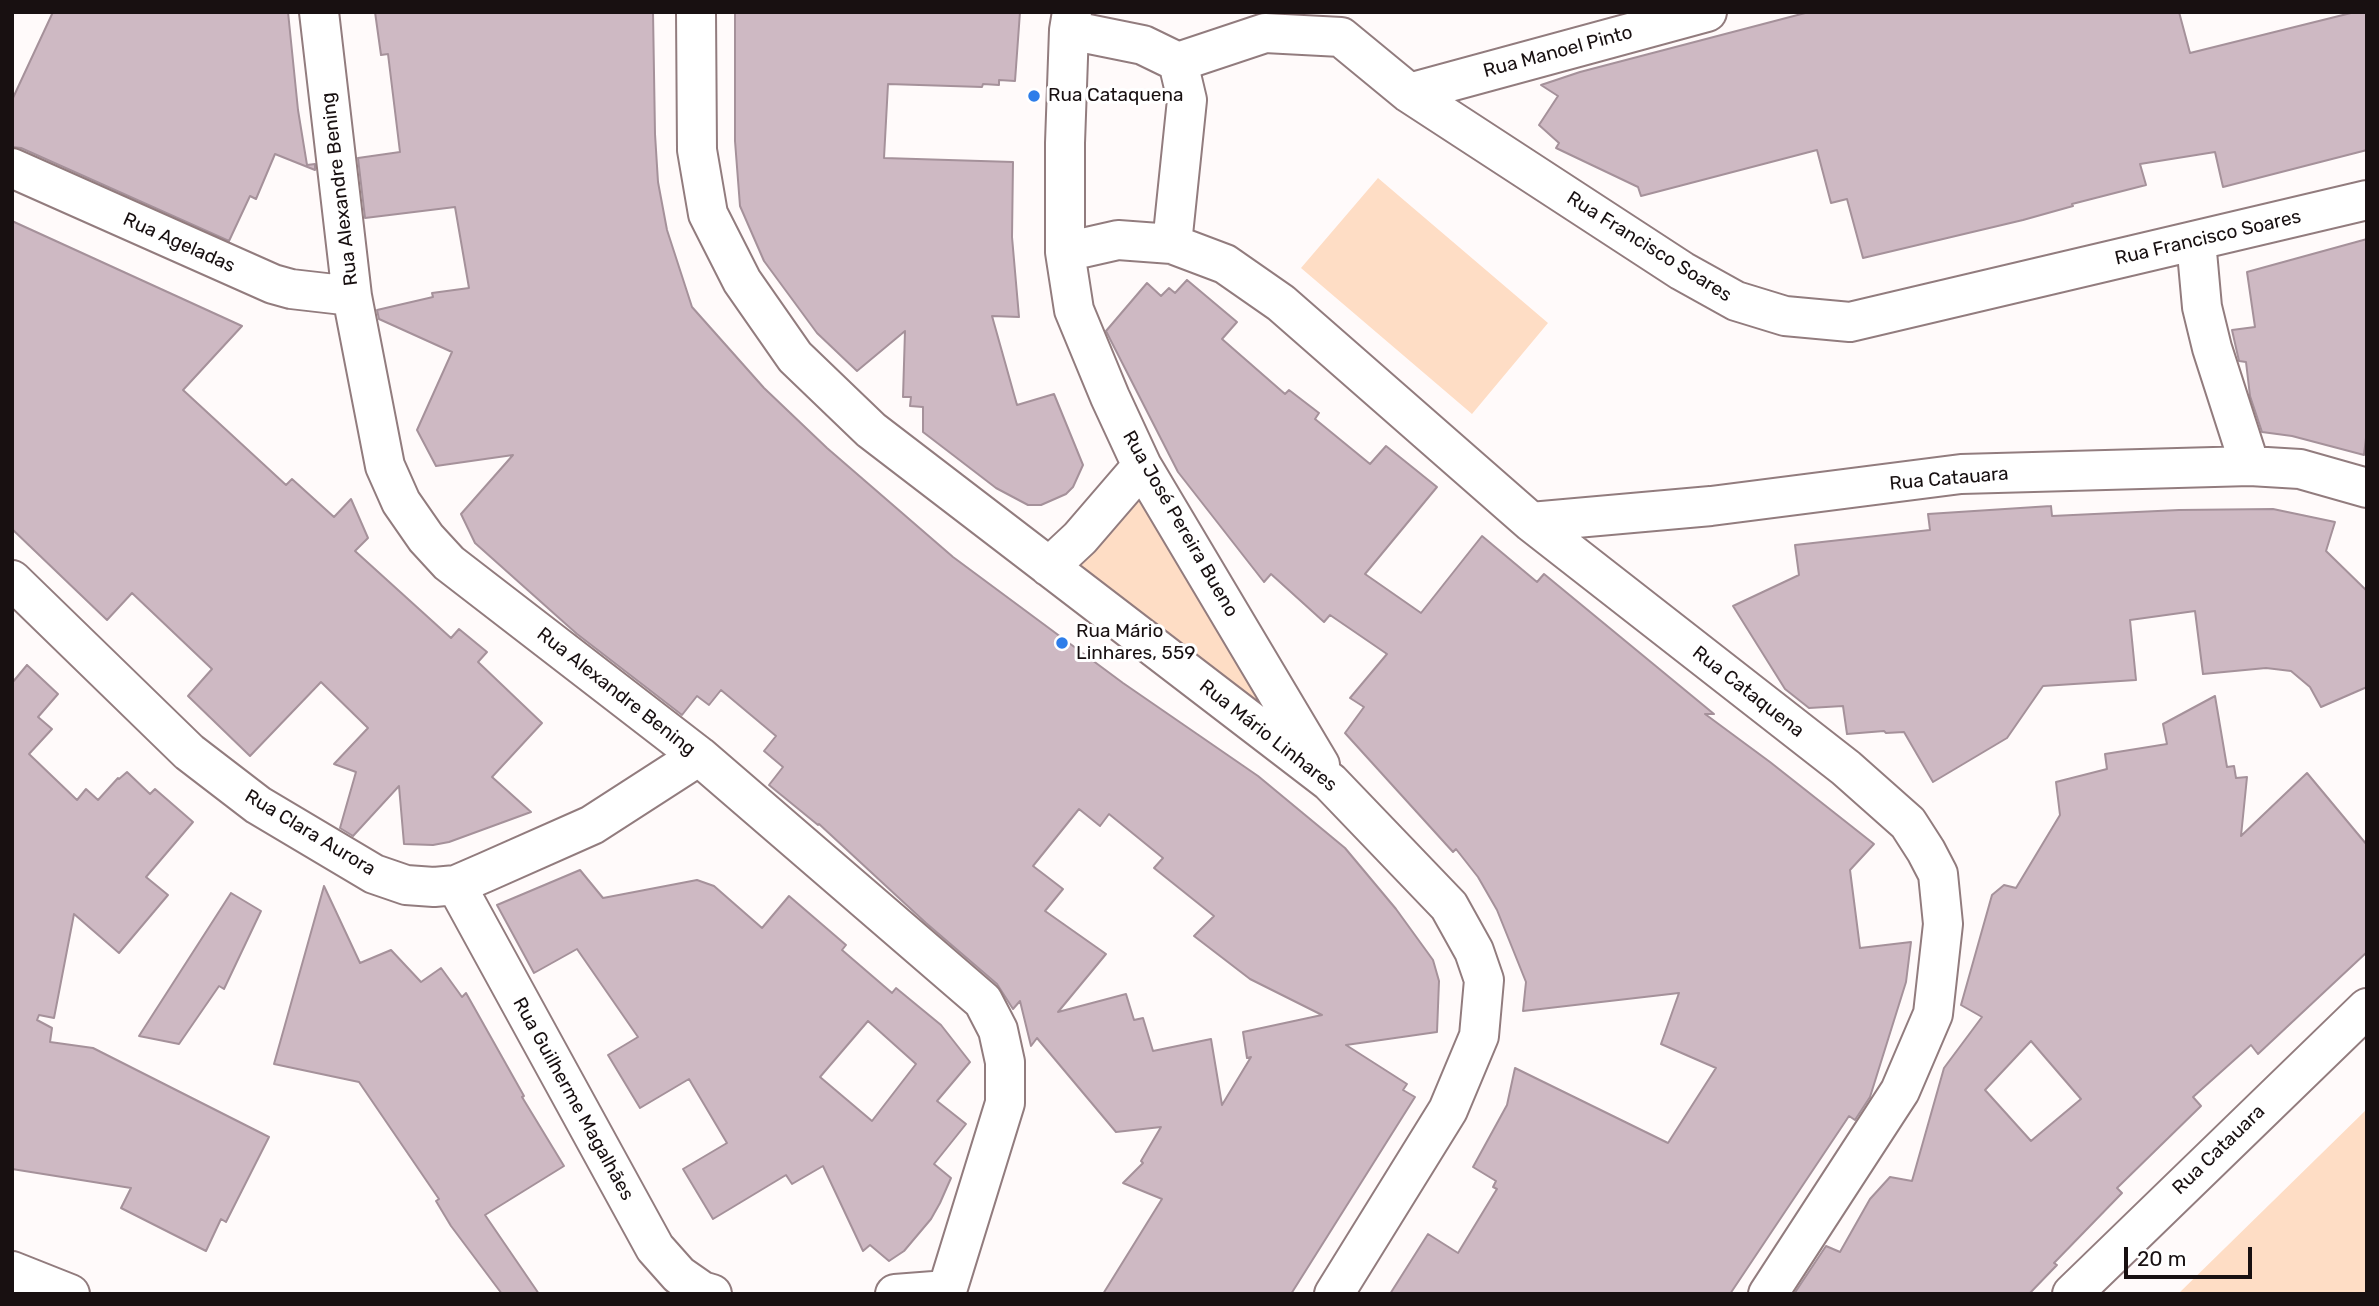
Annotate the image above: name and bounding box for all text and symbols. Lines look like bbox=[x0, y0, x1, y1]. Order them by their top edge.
street label: Rua Manoel Pinto bbox=[1481, 21, 1635, 83]
place label: Rua Cataquena bbox=[1048, 85, 1183, 107]
marker: Rua Cataquena bbox=[1026, 88, 1042, 104]
street label: Rua Alexandre Bening bbox=[317, 91, 363, 287]
street label: Rua Francisco Soares bbox=[1562, 187, 1736, 307]
street label: Rua Francisco Soares bbox=[2113, 205, 2303, 271]
street label: Rua Ageladas bbox=[119, 208, 239, 278]
street label: Rua José Pereira Bueno bbox=[1117, 427, 1243, 621]
street label: Rua Catauara bbox=[1888, 462, 2010, 496]
place label: Rua Mário Linhares, 559 bbox=[1076, 621, 1195, 665]
street label: Rua Alexandre Bening bbox=[532, 623, 700, 761]
marker: Rua Mário Linhares, 559 bbox=[1054, 635, 1070, 651]
street label: Rua Cataquena bbox=[1688, 641, 1808, 743]
street label: Rua Mário Linhares bbox=[1195, 675, 1341, 797]
street label: Rua Clara Aurora bbox=[240, 785, 380, 881]
street label: Rua Guilherme Magalhães bbox=[508, 993, 638, 1205]
street label: Rua Catauara bbox=[2168, 1100, 2270, 1200]
scale bar bbox=[2127, 1232, 2255, 1276]
text: 20 m bbox=[2137, 1246, 2186, 1271]

